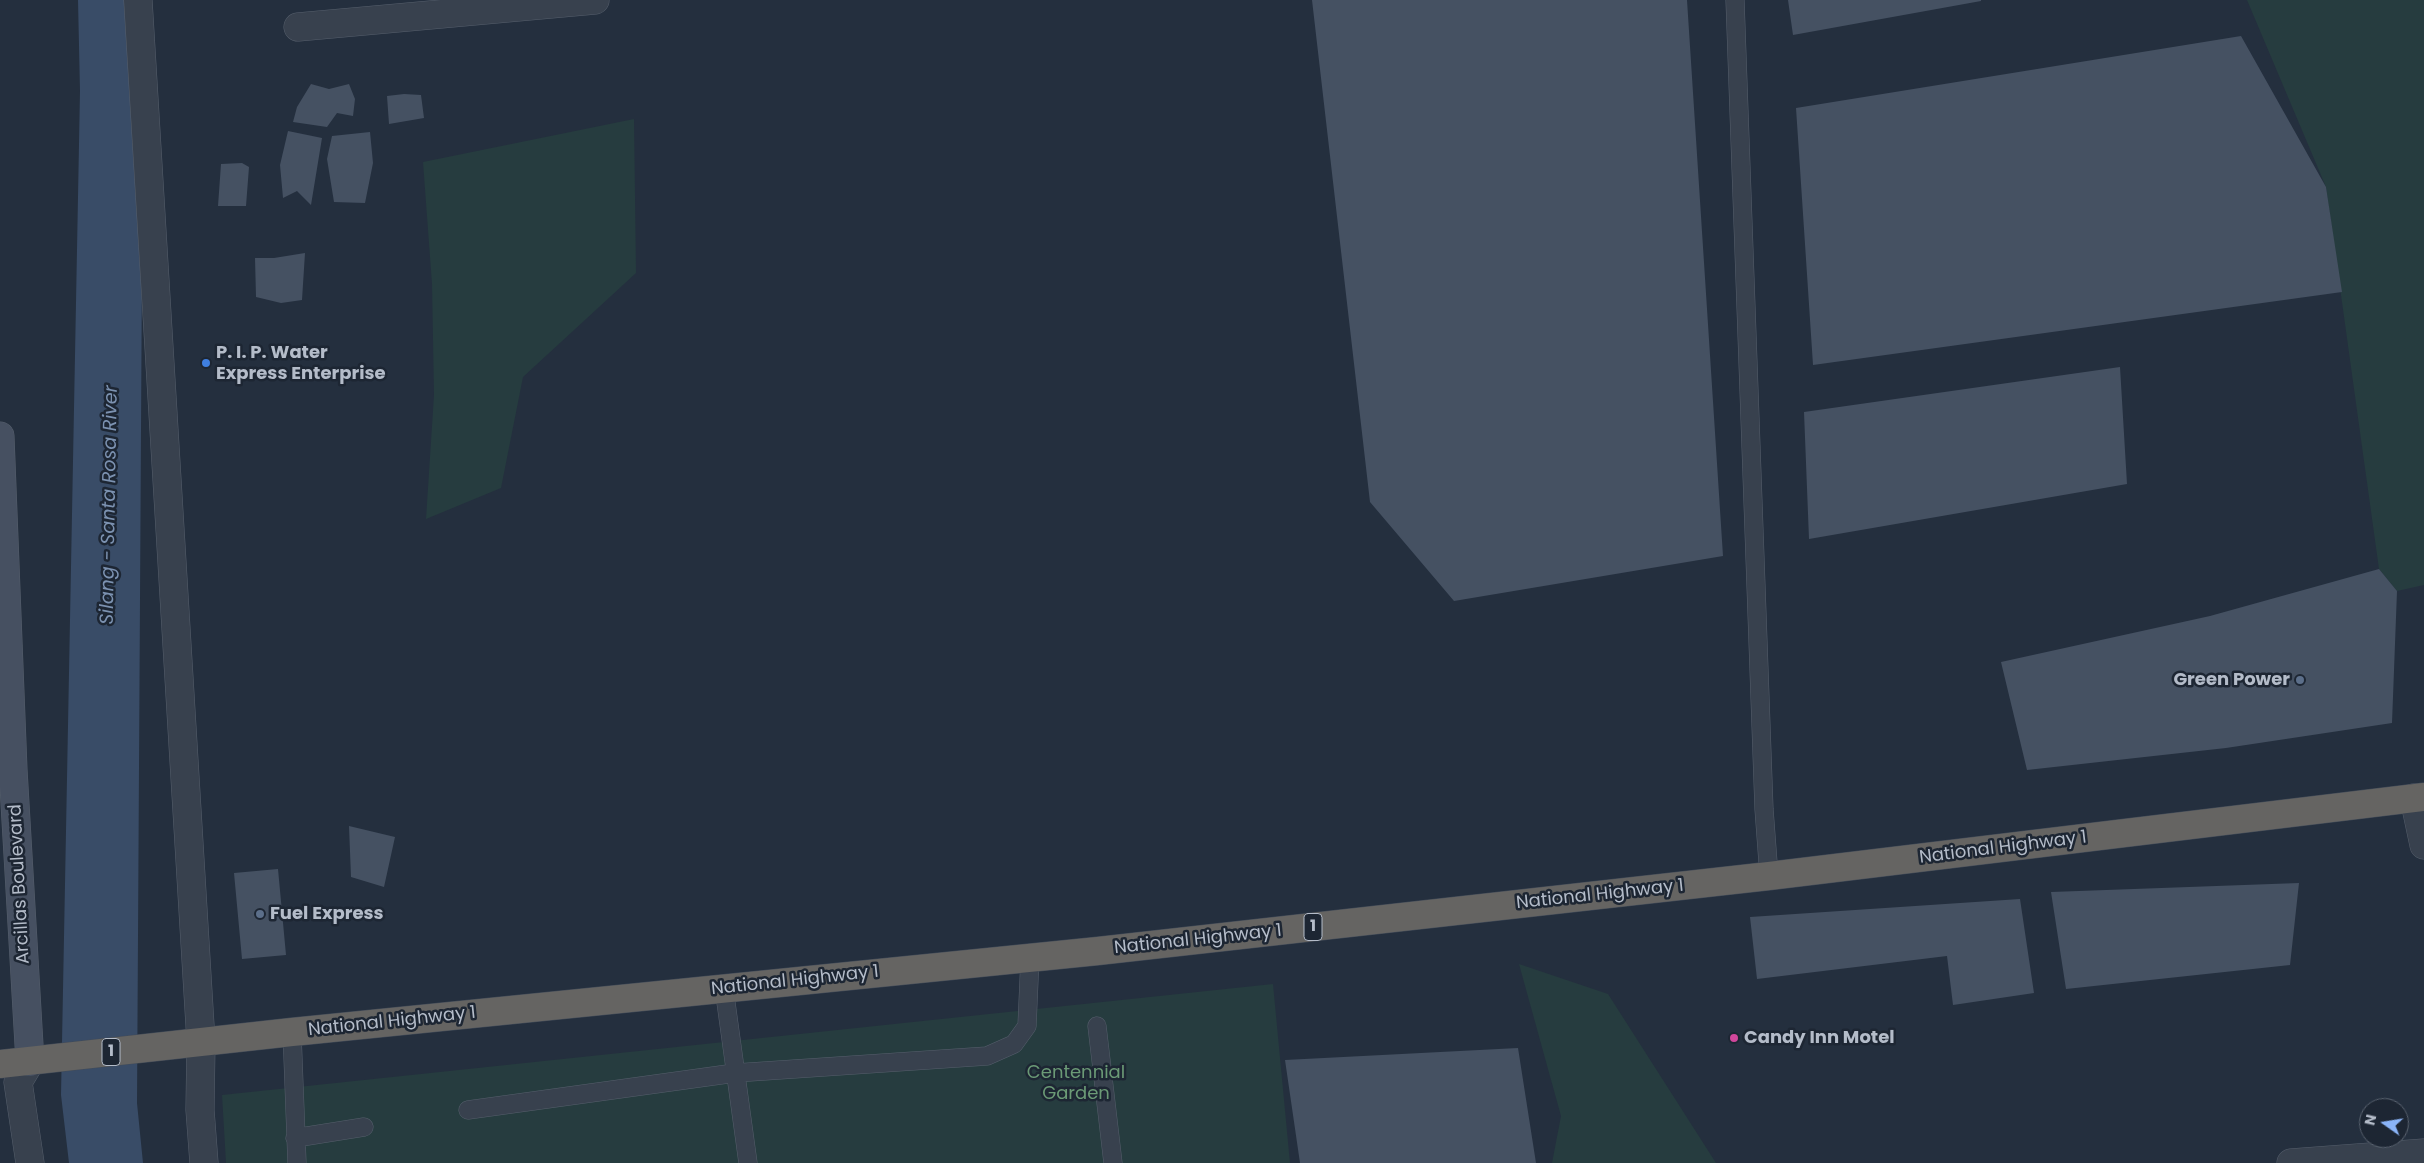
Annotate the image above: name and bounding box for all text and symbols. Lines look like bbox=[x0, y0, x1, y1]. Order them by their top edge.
place label: P. I. P. Water Express Enterprise bbox=[216, 342, 386, 384]
marker: P. I. P. Water Express Enterprise bbox=[200, 357, 212, 369]
water label: Silang - Santa Rosa River bbox=[97, 385, 123, 625]
place label: Green Power bbox=[2173, 669, 2290, 691]
marker: Green Power bbox=[2294, 674, 2306, 686]
street label: Arcillas Boulevard bbox=[5, 803, 35, 965]
street label: National Highway 1 bbox=[1918, 827, 2088, 869]
street label: National Highway 1 bbox=[1515, 875, 1685, 915]
place label: Fuel Express bbox=[270, 903, 384, 925]
marker: Fuel Express bbox=[254, 908, 266, 920]
road number: 1 bbox=[1304, 914, 1322, 940]
street label: National Highway 1 bbox=[1113, 920, 1283, 960]
street label: National Highway 1 bbox=[710, 961, 880, 1001]
street label: National Highway 1 bbox=[307, 1002, 477, 1042]
place label: Candy Inn Motel bbox=[1744, 1027, 1895, 1049]
marker: Candy Inn Motel bbox=[1728, 1032, 1740, 1044]
road number: 1 bbox=[102, 1038, 120, 1066]
park label: Centennial Garden bbox=[1027, 1062, 1125, 1104]
north arrow bbox=[2359, 1098, 2409, 1148]
text: N bbox=[2359, 1112, 2381, 1127]

